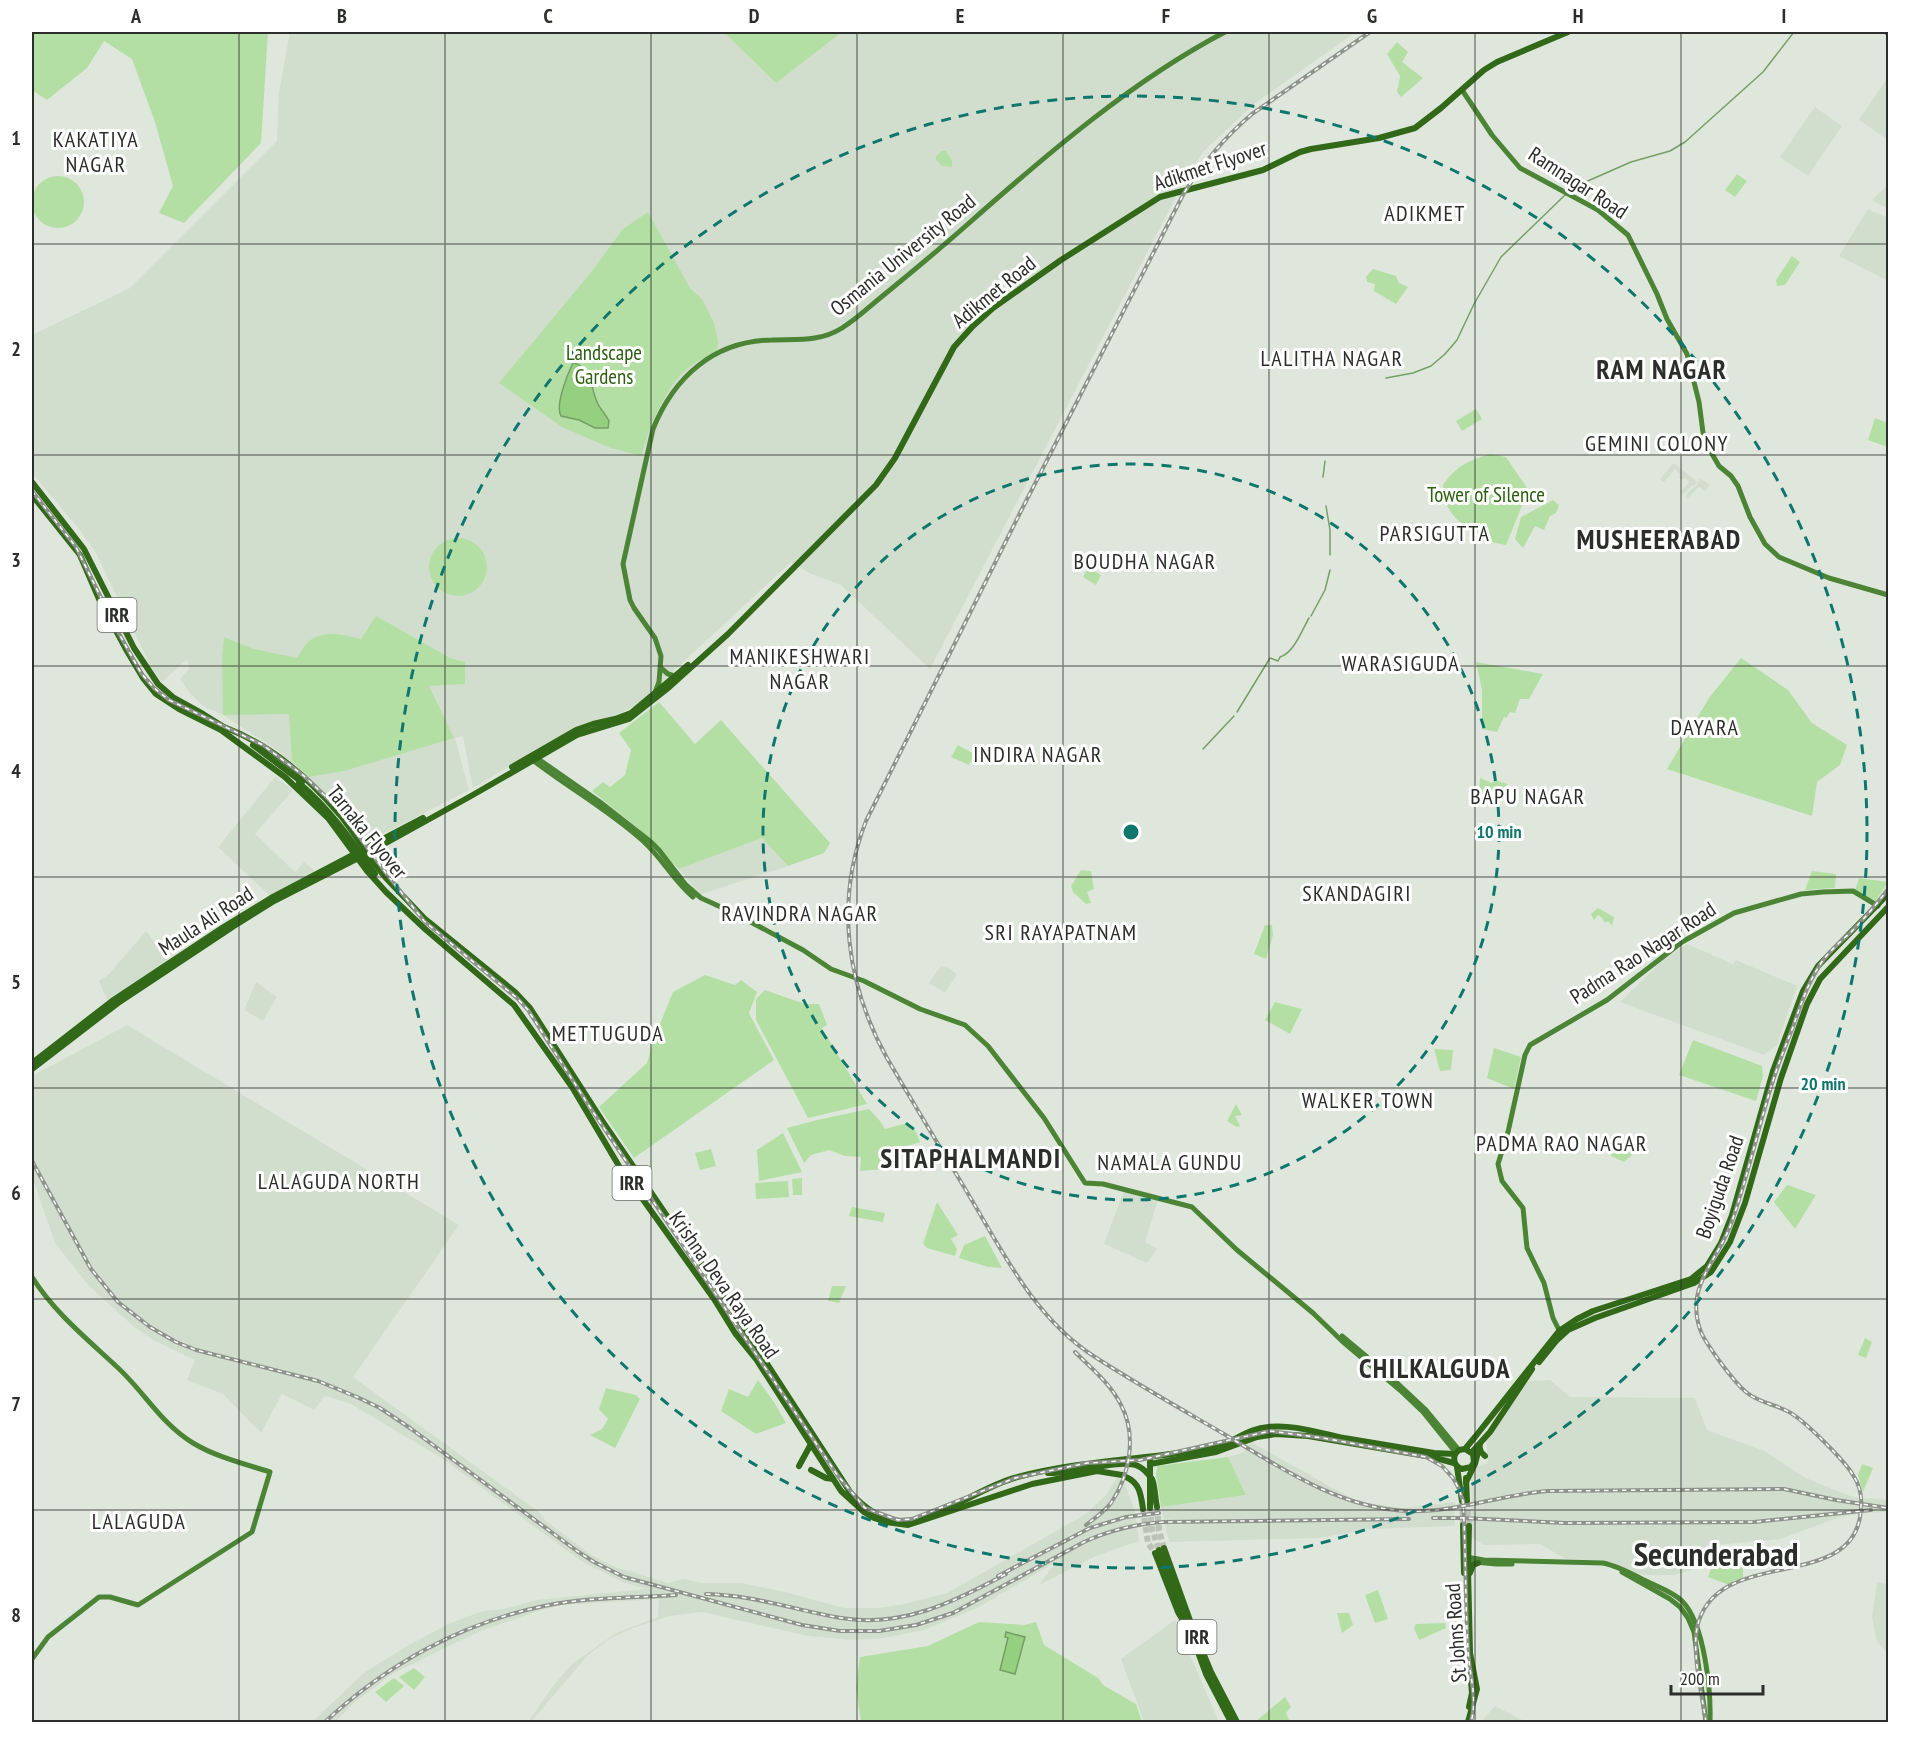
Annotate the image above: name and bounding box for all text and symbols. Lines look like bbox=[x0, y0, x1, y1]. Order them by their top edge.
text: A bbox=[130, 3, 142, 29]
text: B bbox=[337, 3, 347, 29]
text: C bbox=[543, 3, 553, 29]
text: D bbox=[749, 3, 760, 29]
text: E bbox=[956, 3, 964, 29]
text: F bbox=[1162, 3, 1170, 29]
text: G bbox=[1367, 3, 1377, 29]
text: H bbox=[1573, 3, 1583, 29]
text: I bbox=[1782, 3, 1786, 29]
text: 1 bbox=[11, 125, 21, 151]
district label: KAKATIYA NAGAR bbox=[53, 125, 139, 178]
street label: Adikmet Flyover bbox=[1150, 135, 1270, 196]
street label: Ramnagar Road bbox=[1523, 140, 1633, 225]
street label: Osmania University Road bbox=[824, 188, 981, 322]
district label: ADIKMET bbox=[1384, 199, 1466, 227]
street label: Adikmet Road bbox=[946, 250, 1041, 334]
text: 2 bbox=[11, 336, 21, 362]
park label: Landscape Gardens bbox=[566, 339, 642, 390]
district label: LALITHA NAGAR bbox=[1261, 344, 1403, 372]
district label: RAM NAGAR bbox=[1596, 352, 1728, 386]
district label: GEMINI COLONY bbox=[1585, 429, 1729, 457]
park label: Tower of Silence bbox=[1427, 481, 1545, 508]
district label: PARSIGUTTA bbox=[1380, 519, 1490, 547]
district label: MUSHEERABAD bbox=[1576, 522, 1742, 556]
text: 3 bbox=[11, 547, 21, 573]
district label: BOUDHA NAGAR bbox=[1073, 547, 1217, 575]
road number: IRR bbox=[98, 598, 136, 632]
district label: MANIKESHWARI NAGAR bbox=[729, 642, 871, 695]
district label: WARASIGUDA bbox=[1342, 649, 1460, 677]
district label: DAYARA bbox=[1671, 713, 1739, 741]
district label: INDIRA NAGAR bbox=[973, 740, 1103, 768]
text: 4 bbox=[11, 758, 21, 784]
street label: Tarnaka Flyover bbox=[321, 779, 414, 884]
district label: BAPU NAGAR bbox=[1470, 782, 1586, 810]
text: 10 min bbox=[1477, 820, 1521, 843]
centre of rings bbox=[1121, 822, 1141, 842]
district label: SKANDAGIRI bbox=[1302, 879, 1412, 907]
street label: Maula Ali Road bbox=[153, 880, 258, 961]
street label: Padma Rao Nagar Road bbox=[1565, 895, 1721, 1010]
district label: RAVINDRA NAGAR bbox=[721, 899, 879, 927]
district label: SRI RAYAPATNAM bbox=[984, 918, 1138, 946]
text: 5 bbox=[11, 969, 21, 995]
district label: METTUGUDA bbox=[552, 1019, 664, 1047]
text: 20 min bbox=[1801, 1072, 1845, 1095]
district label: WALKER TOWN bbox=[1302, 1086, 1434, 1114]
district label: PADMA RAO NAGAR bbox=[1476, 1129, 1648, 1157]
street label: Boyiguda Road bbox=[1689, 1132, 1750, 1242]
district label: SITAPHALMANDI bbox=[880, 1141, 1062, 1175]
district label: NAMALA GUNDU bbox=[1097, 1148, 1243, 1176]
road number: IRR bbox=[612, 1166, 652, 1200]
district label: LALAGUDA NORTH bbox=[258, 1167, 420, 1195]
text: 6 bbox=[11, 1180, 21, 1206]
street label: Krishna Deva Raya Road bbox=[663, 1206, 785, 1364]
district label: CHILKALGUDA bbox=[1359, 1351, 1511, 1385]
text: 7 bbox=[11, 1391, 21, 1417]
district label: LALAGUDA bbox=[92, 1507, 186, 1535]
district label: Secunderabad bbox=[1634, 1532, 1798, 1575]
street label: St Johns Road bbox=[1439, 1583, 1472, 1683]
text: 8 bbox=[11, 1602, 21, 1628]
road number: IRR bbox=[1178, 1620, 1216, 1654]
scale bar bbox=[1671, 1658, 1762, 1696]
text: 200 m bbox=[1680, 1667, 1720, 1690]

